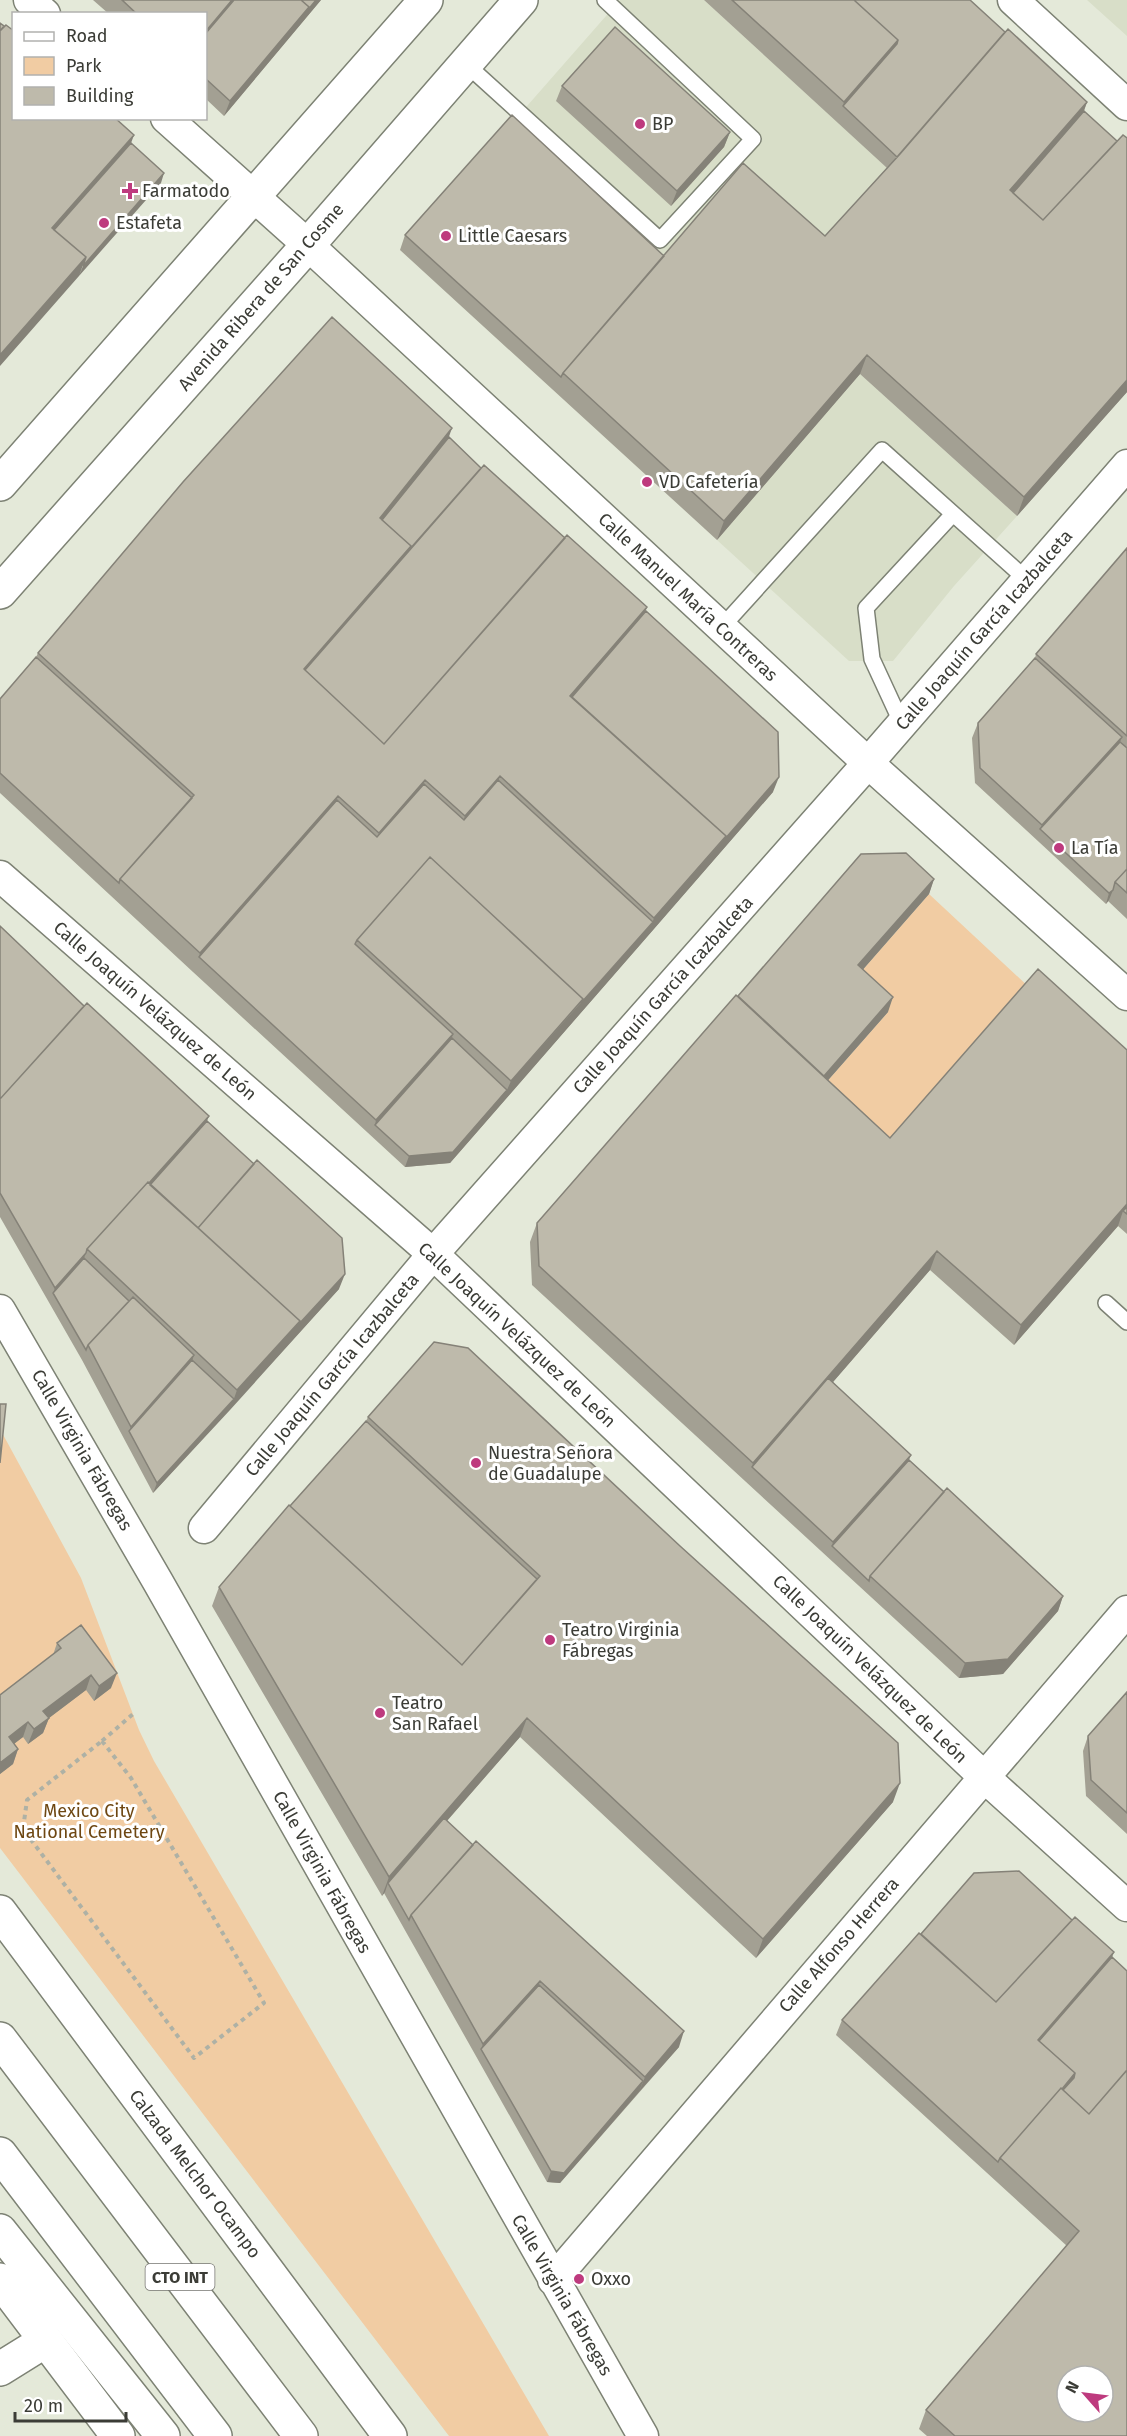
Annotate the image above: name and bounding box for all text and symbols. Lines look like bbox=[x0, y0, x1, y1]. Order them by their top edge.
legend bbox=[12, 12, 207, 120]
text: Road bbox=[66, 25, 108, 47]
text: Park bbox=[66, 55, 102, 77]
text: Building bbox=[66, 85, 134, 107]
place label: BP bbox=[652, 113, 673, 135]
marker: BP bbox=[633, 117, 647, 131]
place label: Farmatodo bbox=[142, 180, 230, 202]
marker: Farmatodo bbox=[123, 184, 137, 198]
street label: Avenida Ribera de San Cosme bbox=[174, 199, 348, 395]
place label: Estafeta bbox=[116, 212, 182, 234]
marker: Estafeta bbox=[97, 216, 111, 230]
place label: Little Caesars bbox=[458, 225, 567, 247]
marker: Little Caesars bbox=[439, 229, 453, 243]
place label: VD Cafetería bbox=[659, 471, 759, 493]
marker: VD Cafetería bbox=[640, 475, 654, 489]
street label: Calle Manuel María Contreras bbox=[594, 508, 782, 686]
street label: Calle Joaquín García Icazbalceta bbox=[891, 525, 1077, 735]
place label: La Tía bbox=[1071, 837, 1119, 859]
marker: La Tía bbox=[1052, 841, 1066, 855]
street label: Calle Joaquín García Icazbalceta bbox=[568, 892, 758, 1098]
street label: Calle Joaquín Velázquez de León bbox=[49, 917, 261, 1105]
street label: Calle Joaquín Velázquez de León bbox=[414, 1238, 620, 1432]
street label: Calle Joaquín García Icazbalceta bbox=[240, 1269, 424, 1481]
street label: Calle Virginia Fábregas bbox=[27, 1366, 137, 1534]
place label: Nuestra Señora de Guadalupe bbox=[488, 1442, 613, 1485]
marker: Nuestra Señora de Guadalupe bbox=[469, 1456, 483, 1470]
street label: Calle Joaquín Velázquez de León bbox=[768, 1570, 972, 1768]
place label: Teatro Virginia Fábregas bbox=[562, 1619, 680, 1662]
marker: Teatro Virginia Fábregas bbox=[543, 1633, 557, 1647]
place label: Teatro San Rafael bbox=[392, 1692, 478, 1735]
marker: Teatro San Rafael bbox=[373, 1706, 387, 1720]
street label: Calle Virginia Fábregas bbox=[268, 1787, 376, 1957]
park label: Mexico City National Cemetery bbox=[14, 1800, 165, 1843]
street label: Calle Alfonso Herrera bbox=[774, 1873, 904, 2017]
street label: Calzada Melchor Ocampo bbox=[124, 2085, 266, 2263]
street label: Calle Virginia Fábregas bbox=[507, 2211, 617, 2379]
road number: CTO INT bbox=[146, 2264, 214, 2290]
place label: Oxxo bbox=[591, 2268, 631, 2290]
marker: Oxxo bbox=[572, 2272, 586, 2286]
north arrow bbox=[1055, 2364, 1115, 2424]
text: N bbox=[1061, 2378, 1083, 2396]
scale bar bbox=[15, 2385, 126, 2423]
text: 20 m bbox=[24, 2395, 63, 2417]

